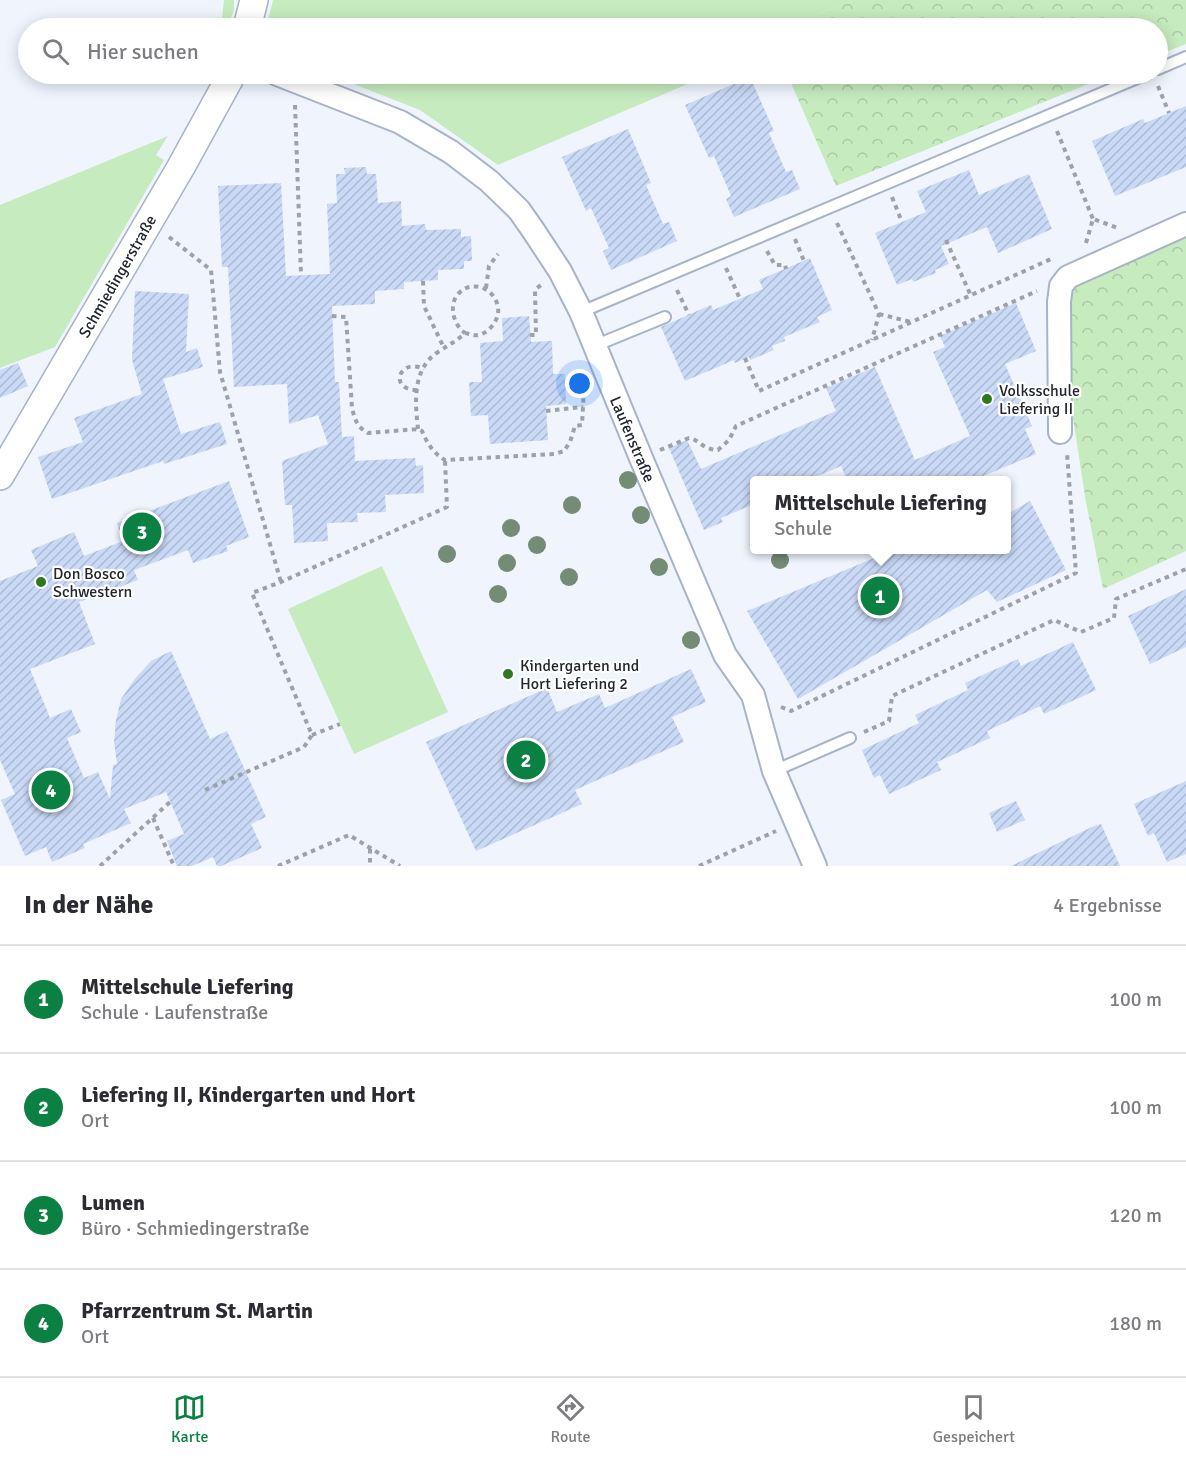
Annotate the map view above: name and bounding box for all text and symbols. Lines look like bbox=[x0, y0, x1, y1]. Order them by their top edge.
search box bbox=[18, 18, 1168, 84]
icon: search bbox=[39, 35, 72, 68]
text: Hier suchen bbox=[87, 38, 199, 65]
street label: Schmiedingerstraße bbox=[75, 211, 161, 342]
your location bbox=[565, 369, 594, 398]
place label: Volksschule Liefering II bbox=[999, 381, 1080, 419]
marker: Volksschule Liefering II bbox=[980, 392, 994, 406]
street label: Laufenstraße bbox=[605, 393, 659, 485]
popup bbox=[750, 476, 1011, 554]
text: Mittelschule Liefering bbox=[774, 489, 987, 516]
pin: 3 bbox=[122, 510, 162, 554]
text: Schule bbox=[774, 516, 832, 541]
place label: Don Bosco Schwestern bbox=[53, 564, 132, 602]
pin: 1 bbox=[860, 574, 900, 618]
marker: Don Bosco Schwestern bbox=[34, 575, 48, 589]
place label: Kindergarten und Hort Liefering 2 bbox=[520, 656, 639, 694]
marker: Kindergarten und Hort Liefering 2 bbox=[501, 667, 515, 681]
pin: 2 bbox=[506, 738, 546, 783]
pin: 4 bbox=[32, 768, 70, 812]
text: In der Nähe bbox=[24, 889, 154, 921]
text: 4 Ergebnisse bbox=[1053, 893, 1162, 918]
text: Mittelschule Liefering bbox=[81, 973, 294, 1000]
text: 1 bbox=[38, 987, 49, 1012]
text: 100 m bbox=[1109, 987, 1162, 1012]
text: Schule · Laufenstraße bbox=[81, 1000, 268, 1025]
text: Liefering II, Kindergarten und Hort bbox=[81, 1081, 415, 1108]
text: 2 bbox=[38, 1095, 49, 1120]
text: 100 m bbox=[1109, 1095, 1162, 1120]
text: Ort bbox=[81, 1108, 109, 1133]
text: Lumen bbox=[81, 1189, 145, 1216]
text: 3 bbox=[38, 1203, 49, 1228]
text: 120 m bbox=[1109, 1203, 1162, 1228]
text: Büro · Schmiedingerstraße bbox=[81, 1216, 310, 1241]
text: Pfarrzentrum St. Martin bbox=[81, 1297, 313, 1324]
text: 4 bbox=[38, 1311, 49, 1336]
text: 180 m bbox=[1109, 1311, 1162, 1336]
text: Ort bbox=[81, 1324, 109, 1349]
tab: Karte bbox=[171, 1391, 208, 1447]
tab: Route bbox=[551, 1391, 591, 1447]
tab: Gespeichert bbox=[933, 1391, 1015, 1447]

